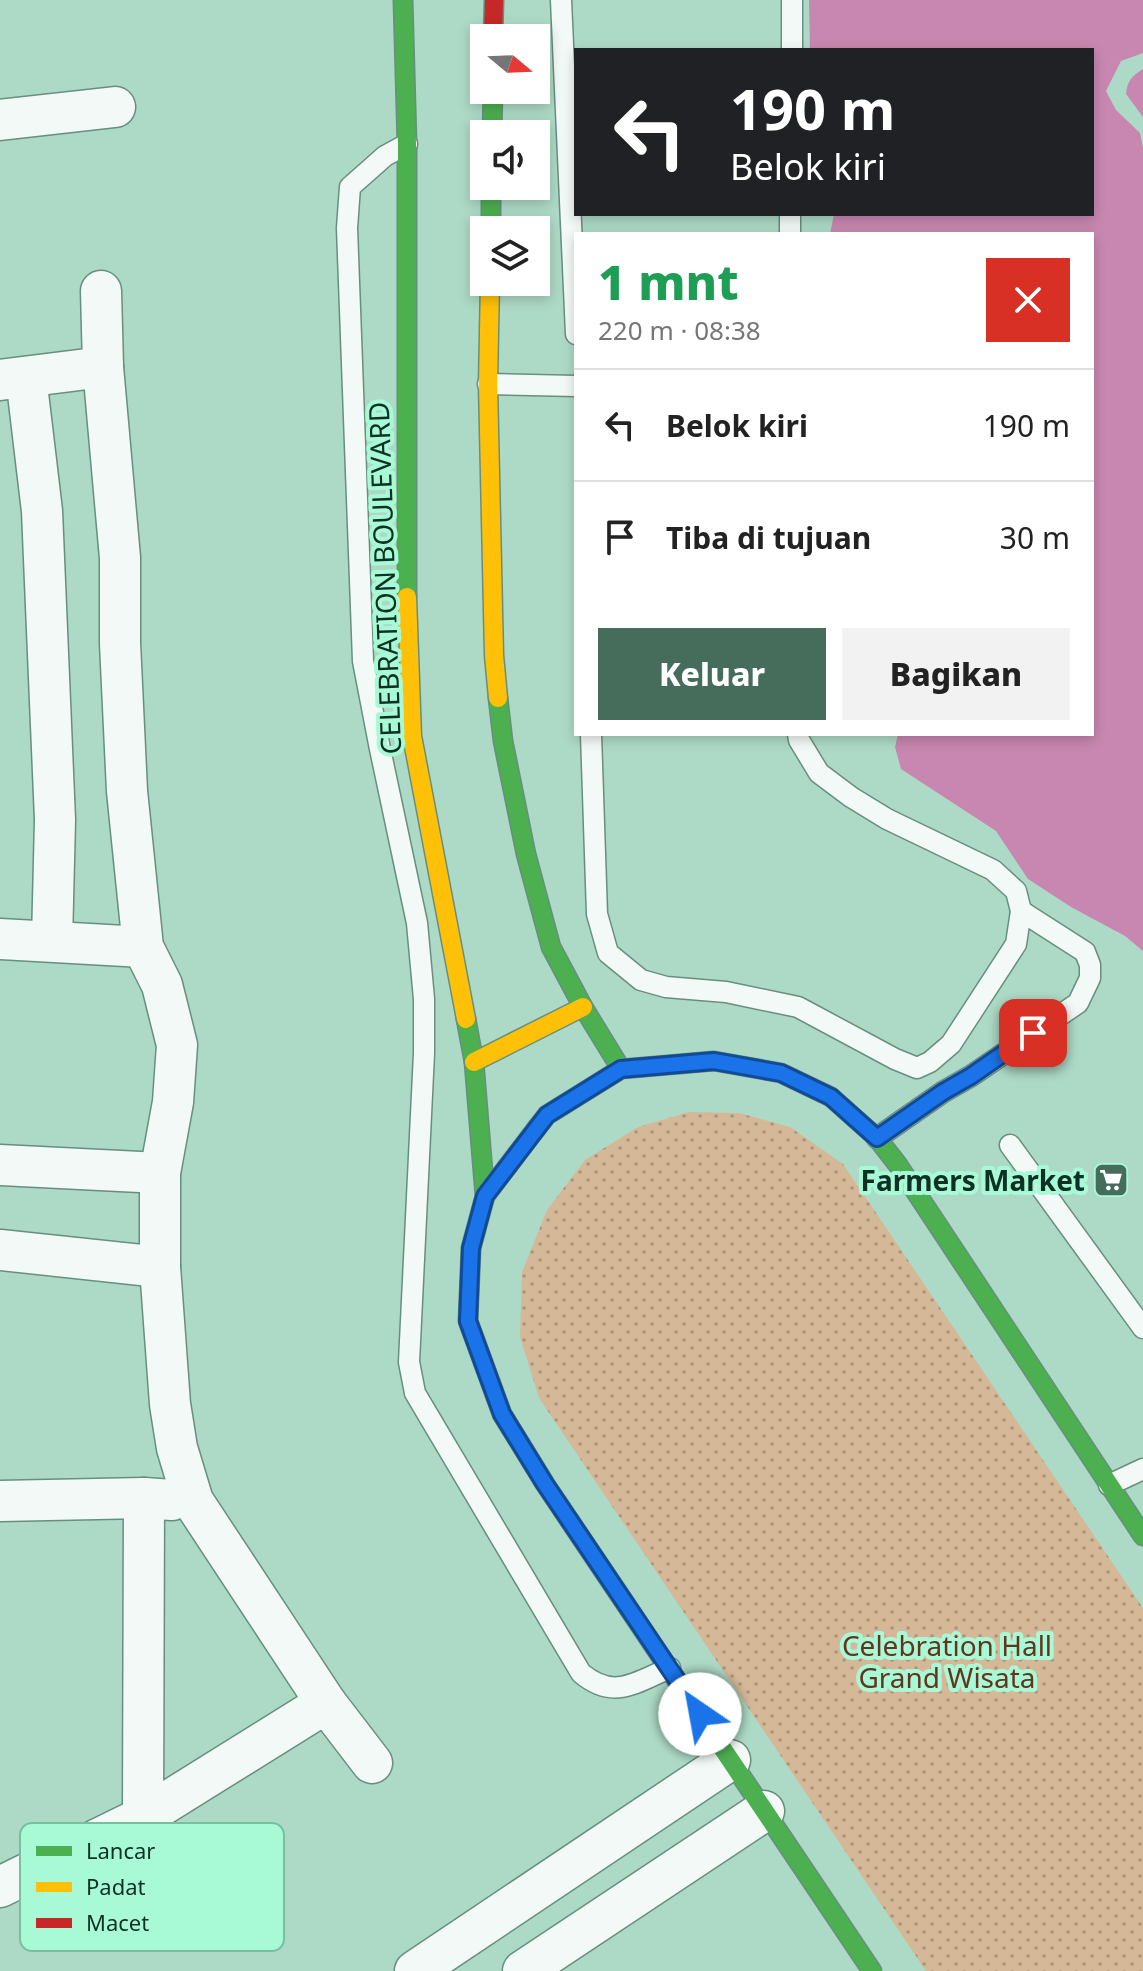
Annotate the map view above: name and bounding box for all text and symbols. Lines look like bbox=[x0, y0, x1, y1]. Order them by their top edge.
north arrow bbox=[470, 24, 550, 104]
map controls bbox=[470, 24, 550, 296]
text: 190 m bbox=[730, 70, 895, 146]
icon: left bbox=[598, 80, 702, 184]
button: sound bbox=[470, 120, 550, 200]
text: Belok kiri bbox=[730, 142, 886, 191]
button: layers bbox=[470, 216, 550, 296]
text: 1 mnt bbox=[598, 249, 739, 314]
button: close bbox=[986, 258, 1070, 342]
text: 220 m · 08:38 bbox=[598, 312, 761, 348]
street label: CELEBRATION BOULEVARD bbox=[359, 401, 409, 755]
icon: left bbox=[598, 403, 642, 447]
text: Belok kiri bbox=[666, 405, 808, 446]
text: 190 m bbox=[983, 405, 1070, 446]
icon: arrive bbox=[598, 515, 642, 559]
text: Tiba di tujuan bbox=[666, 517, 871, 558]
text: 30 m bbox=[1000, 517, 1070, 558]
button: Keluar bbox=[598, 628, 826, 720]
button: Bagikan bbox=[842, 628, 1070, 720]
pin bbox=[999, 999, 1067, 1067]
icon: arrive bbox=[1011, 1011, 1055, 1055]
place label: Farmers Market bbox=[861, 1161, 1085, 1199]
supermarket icon: Farmers Market bbox=[1092, 1161, 1130, 1199]
park label: Celebration Hall Grand Wisata bbox=[842, 1626, 1052, 1696]
position arrow bbox=[658, 1672, 742, 1756]
legend bbox=[20, 1823, 284, 1951]
text: Lancar bbox=[86, 1835, 155, 1865]
text: Padat bbox=[86, 1871, 146, 1901]
text: Macet bbox=[86, 1907, 149, 1937]

